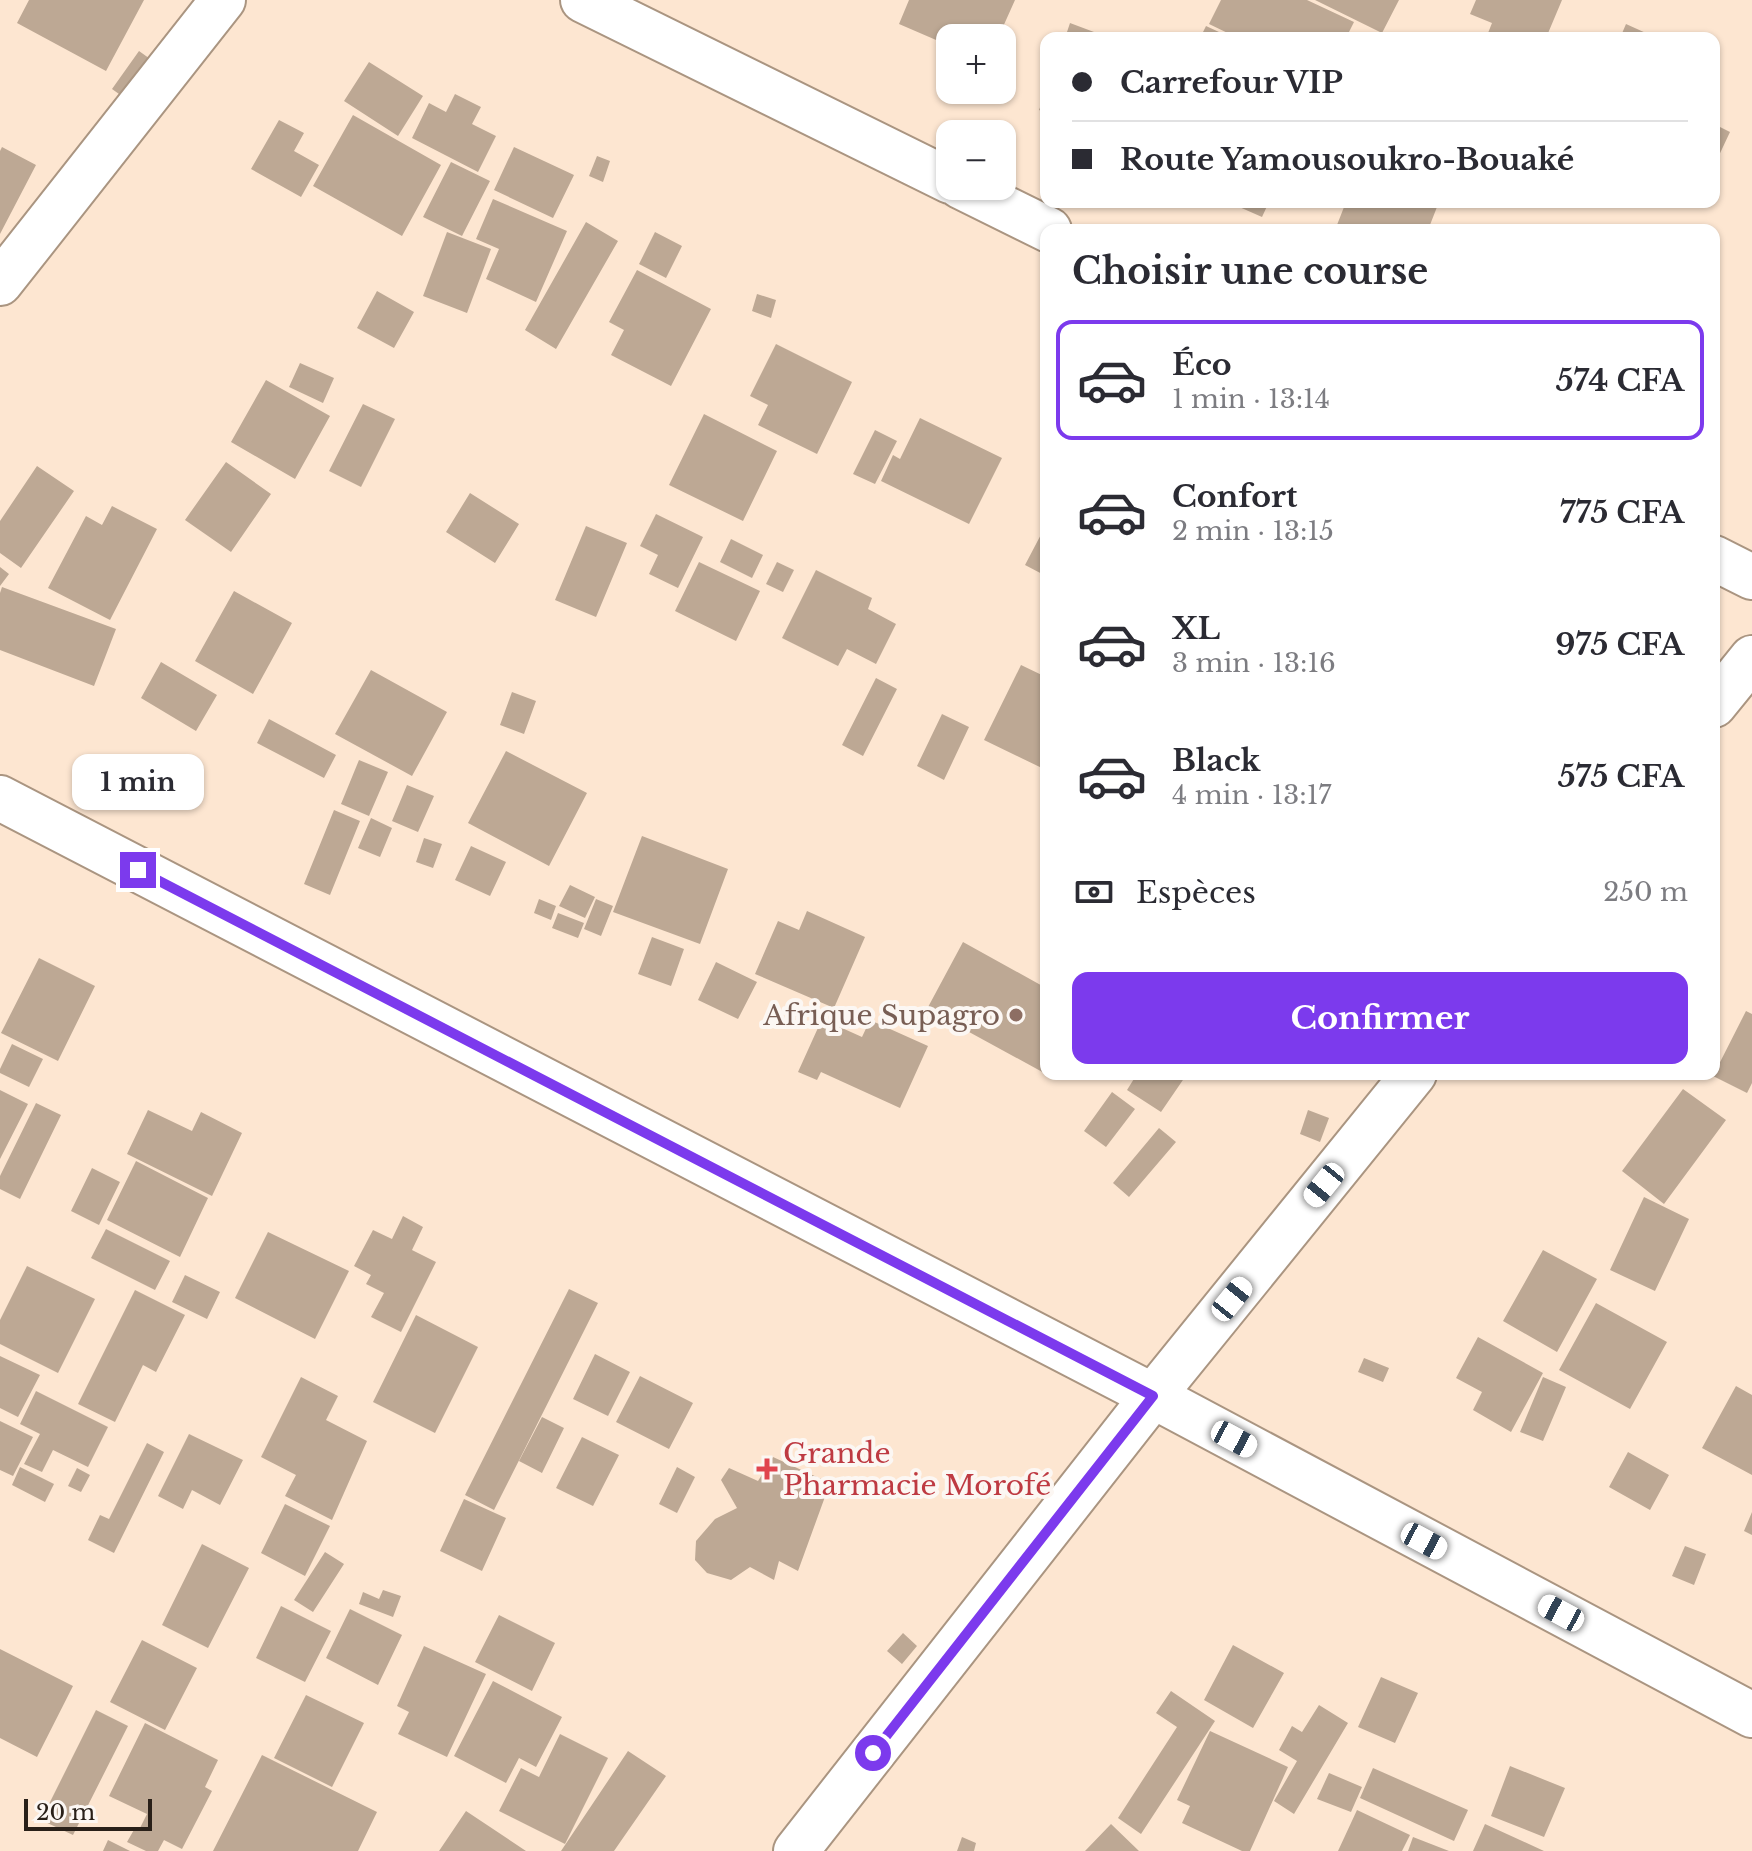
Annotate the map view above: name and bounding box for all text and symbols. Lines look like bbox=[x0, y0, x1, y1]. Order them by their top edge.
map controls bbox=[936, 24, 1016, 200]
button: + bbox=[936, 24, 1016, 104]
text: Carrefour VIP bbox=[1120, 64, 1343, 101]
button: − bbox=[936, 120, 1016, 200]
text: Route Yamousoukro-Bouaké bbox=[1120, 141, 1574, 178]
text: Choisir une course bbox=[1072, 249, 1428, 294]
icon: car bbox=[1076, 344, 1148, 416]
text: Éco bbox=[1172, 346, 1232, 383]
text: 574 CFA bbox=[1556, 362, 1684, 399]
text: 1 min · 13:14 bbox=[1172, 383, 1330, 415]
icon: car bbox=[1076, 476, 1148, 548]
text: Confort bbox=[1172, 478, 1297, 515]
text: 775 CFA bbox=[1560, 494, 1684, 531]
text: 2 min · 13:15 bbox=[1172, 515, 1334, 547]
icon: car bbox=[1076, 608, 1148, 680]
text: XL bbox=[1172, 610, 1220, 647]
text: 975 CFA bbox=[1555, 626, 1684, 663]
text: 3 min · 13:16 bbox=[1172, 647, 1336, 679]
icon: car bbox=[1076, 740, 1148, 812]
text: Black bbox=[1172, 742, 1260, 779]
callout: 1 min bbox=[72, 754, 204, 810]
text: 575 CFA bbox=[1558, 758, 1684, 795]
text: 1 min bbox=[100, 766, 176, 798]
text: 4 min · 13:17 bbox=[1172, 779, 1331, 811]
route end bbox=[120, 852, 156, 888]
icon: cash bbox=[1072, 870, 1116, 914]
text: Espèces bbox=[1136, 874, 1256, 911]
text: 250 m bbox=[1603, 876, 1688, 908]
button: Confirmer bbox=[1072, 972, 1688, 1064]
place label: Afrique Supagro bbox=[762, 998, 1000, 1033]
marker: Afrique Supagro bbox=[1007, 1006, 1025, 1024]
car bbox=[1300, 1159, 1348, 1211]
car bbox=[1208, 1273, 1256, 1325]
car bbox=[1207, 1417, 1261, 1461]
place label: Grande Pharmacie Morofé bbox=[783, 1436, 1051, 1503]
marker: Grande Pharmacie Morofé bbox=[758, 1460, 776, 1478]
car bbox=[1397, 1519, 1451, 1563]
car bbox=[1534, 1591, 1588, 1635]
route start bbox=[855, 1735, 891, 1771]
scale bar bbox=[24, 1795, 152, 1831]
text: 20 m bbox=[36, 1799, 95, 1826]

